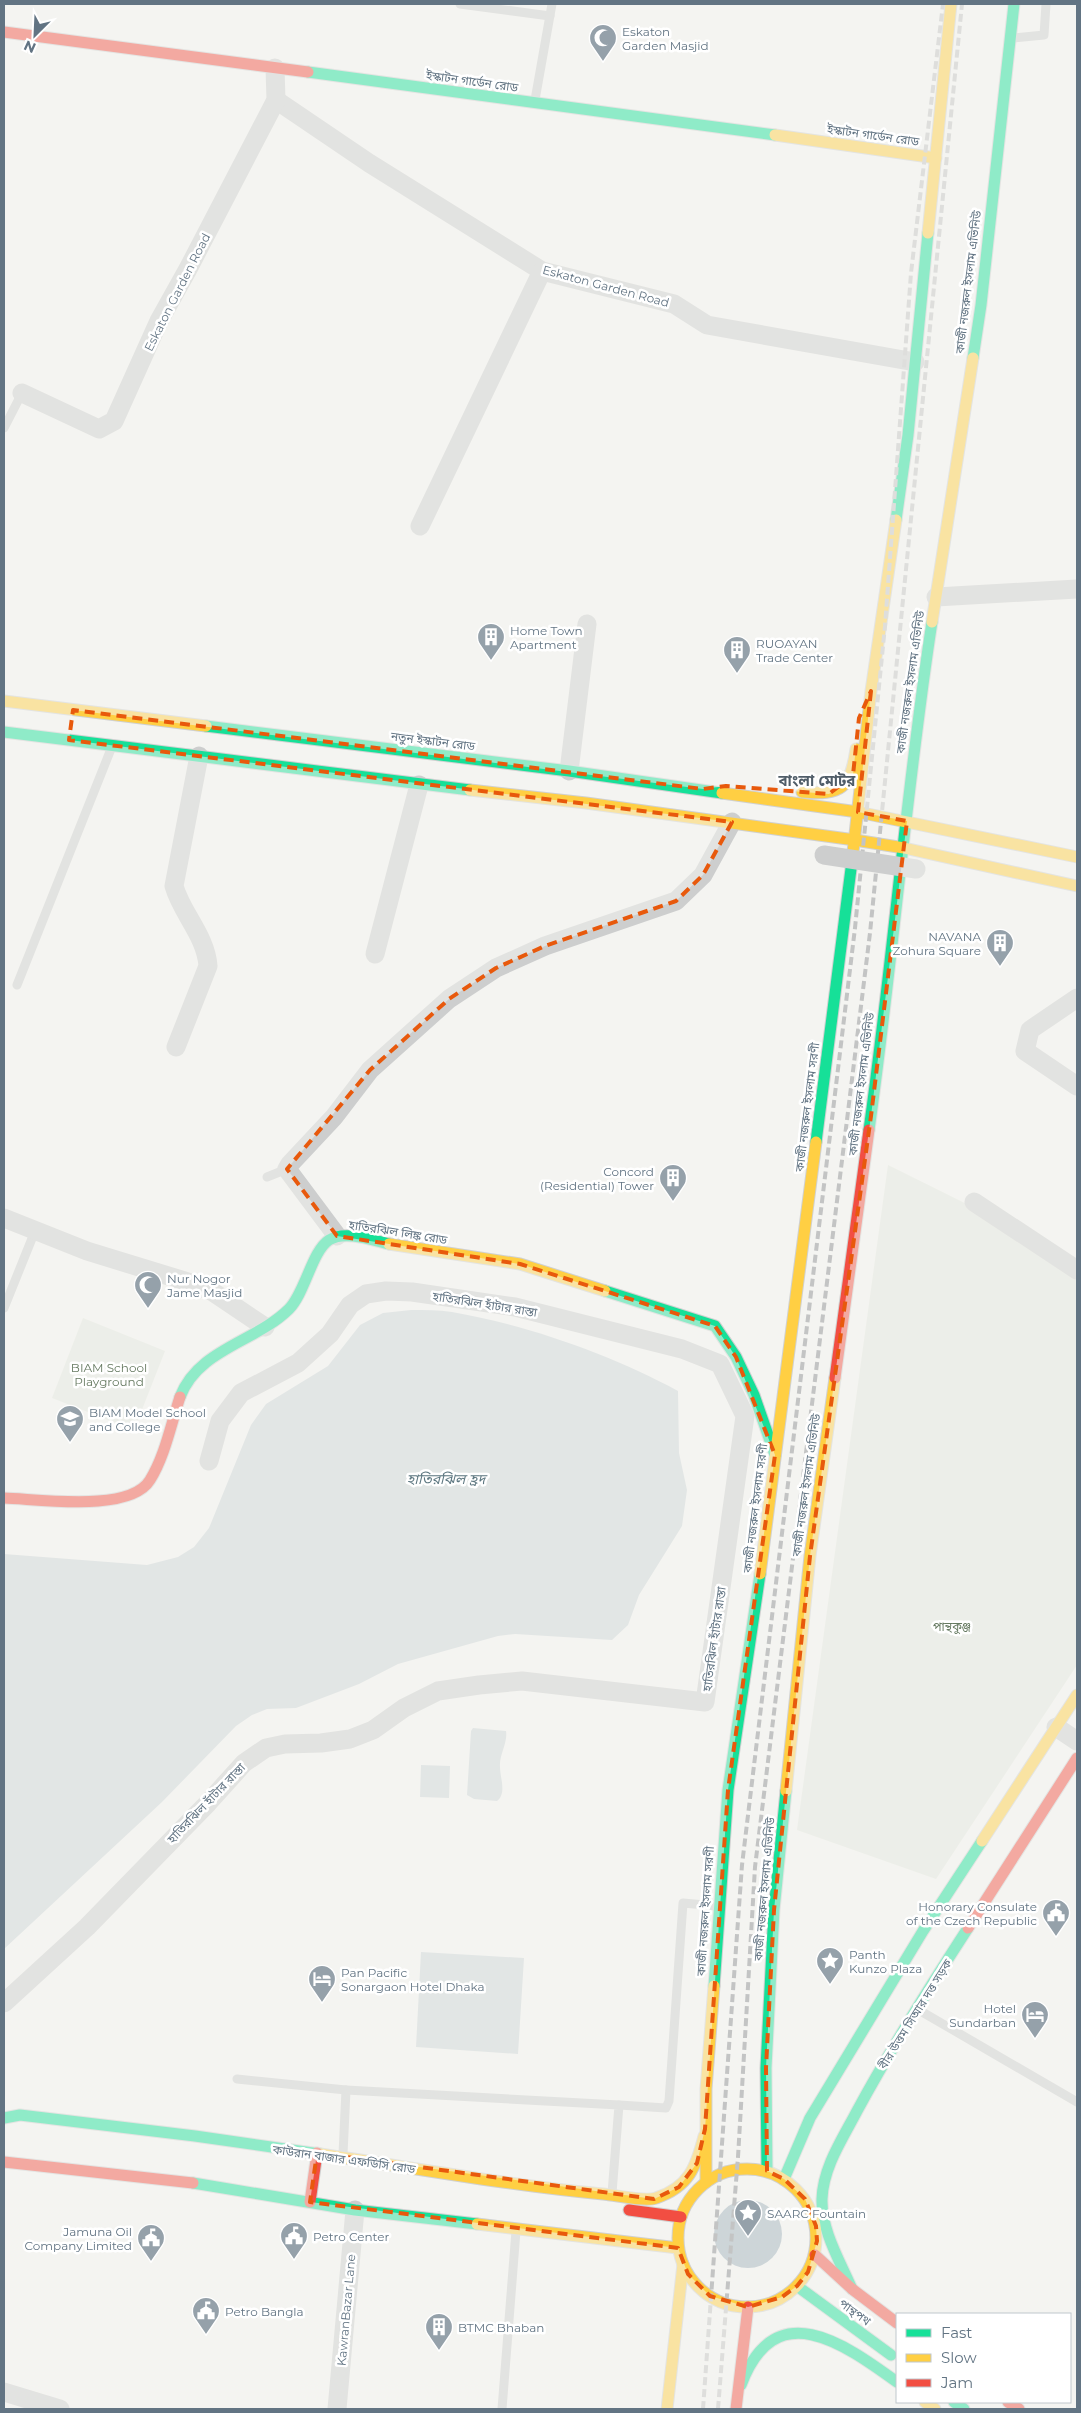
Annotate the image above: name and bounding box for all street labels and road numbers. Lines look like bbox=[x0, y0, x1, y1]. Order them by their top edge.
street label: ইস্কাটন গার্ডেন রোড bbox=[424, 67, 519, 95]
street label: ইস্কাটন গার্ডেন রোড bbox=[825, 121, 920, 149]
street label: কাজী নজরুল ইসলাম এভিনিউ bbox=[952, 209, 984, 355]
street label: Eskaton Garden Road bbox=[141, 231, 213, 353]
street label: Eskaton Garden Road bbox=[541, 262, 671, 310]
street label: কাজী নজরুল ইসলাম এভিনিউ bbox=[892, 609, 928, 755]
street label: নতুন ইস্কাটন রোড bbox=[389, 728, 476, 755]
street label: কাজী নজরুল ইসলাম এভিনিউ bbox=[845, 1011, 877, 1157]
street label: কাজী নজরুল ইসলাম সরণী bbox=[792, 1041, 822, 1173]
street label: হাতিরঝিল লিঙ্ক রোড bbox=[347, 1217, 449, 1247]
street label: হাতিরঝিল হাঁটার রাস্তা bbox=[431, 1288, 539, 1320]
street label: কাজী নজরুল ইসলাম এভিনিউ bbox=[788, 1412, 824, 1558]
street label: কাজী নজরুল ইসলাম সরণী bbox=[740, 1442, 770, 1574]
street label: হাতিরঝিল হাঁটার রাস্তা bbox=[699, 1585, 729, 1693]
street label: হাতিরঝিল হাঁটার রাস্তা bbox=[163, 1759, 249, 1847]
street label: কাজী নজরুল ইসলাম এভিনিউ bbox=[750, 1816, 778, 1962]
street label: কাজী নজরুল ইসলাম সরণী bbox=[693, 1845, 717, 1977]
street label: বীর উত্তম সিআর দত্ত সড়ক bbox=[874, 1956, 955, 2073]
street label: কাউরান বাজার এফডিসি রোড bbox=[271, 2141, 417, 2176]
street label: KawranBazar Lane bbox=[334, 2253, 358, 2367]
street label: পান্থপথ bbox=[836, 2296, 874, 2329]

